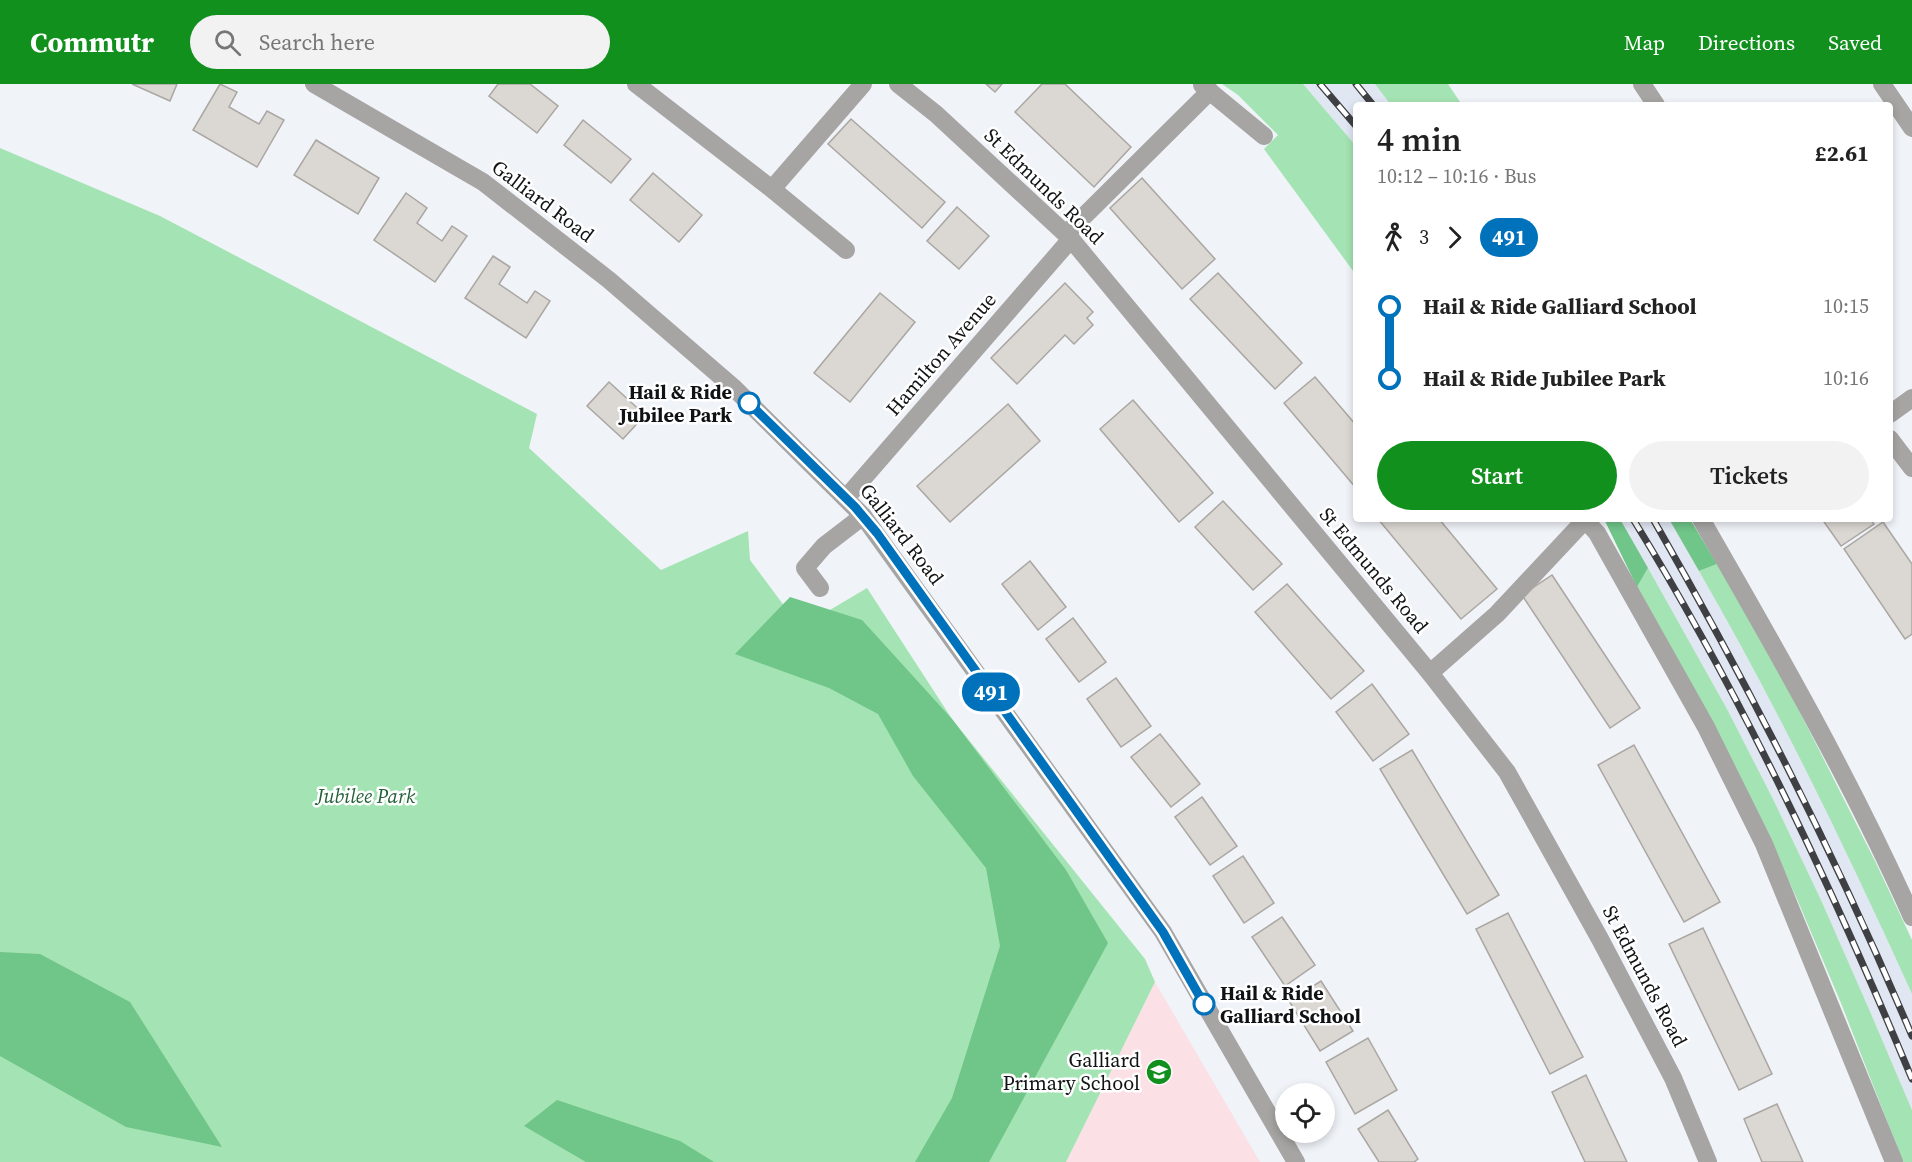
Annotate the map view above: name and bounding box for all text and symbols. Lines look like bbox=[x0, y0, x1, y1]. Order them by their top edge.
search box bbox=[190, 15, 610, 69]
text: Commutr bbox=[30, 23, 154, 61]
icon: search bbox=[211, 26, 244, 59]
text: Search here bbox=[259, 27, 375, 57]
text: Map bbox=[1624, 28, 1665, 57]
text: Directions bbox=[1698, 28, 1795, 57]
text: Saved bbox=[1828, 28, 1882, 57]
text: 4 min bbox=[1377, 117, 1462, 162]
street label: St Edmunds Road bbox=[978, 122, 1110, 251]
text: £2.61 bbox=[1815, 138, 1869, 168]
street label: Galliard Road bbox=[486, 153, 600, 249]
text: 10:12 – 10:16 · Bus bbox=[1377, 162, 1536, 190]
icon: walk bbox=[1377, 221, 1410, 254]
icon: forward bbox=[1438, 221, 1471, 254]
text: 3 bbox=[1419, 223, 1429, 251]
text: 491 bbox=[1492, 223, 1526, 252]
street label: Hamilton Avenue bbox=[879, 286, 1003, 422]
text: Hail & Ride Galliard School bbox=[1423, 291, 1697, 321]
text: 10:15 bbox=[1823, 292, 1869, 320]
text: Hail & Ride Jubilee Park bbox=[1423, 363, 1666, 393]
text: 10:16 bbox=[1823, 364, 1869, 392]
place label: Hail & Ride Jubilee Park bbox=[617, 378, 732, 429]
marker: Hail & Ride Jubilee Park bbox=[738, 392, 760, 414]
button: Start bbox=[1377, 441, 1617, 510]
button: Tickets bbox=[1629, 441, 1869, 510]
street label: Galliard Road bbox=[854, 478, 951, 591]
street label: St Edmunds Road bbox=[1313, 501, 1435, 639]
line badge: 491 bbox=[956, 672, 1026, 712]
text: 491 bbox=[974, 678, 1008, 707]
park label: Jubilee Park bbox=[314, 782, 416, 810]
street label: St Edmunds Road bbox=[1596, 900, 1694, 1052]
place label: Hail & Ride Galliard School bbox=[1220, 979, 1361, 1030]
marker: Hail & Ride Galliard School bbox=[1193, 993, 1215, 1015]
place label: Galliard Primary School bbox=[1003, 1046, 1141, 1097]
school or university icon: Galliard Primary School bbox=[1144, 1057, 1174, 1087]
map controls bbox=[1275, 1083, 1335, 1143]
button: locate bbox=[1275, 1083, 1335, 1143]

